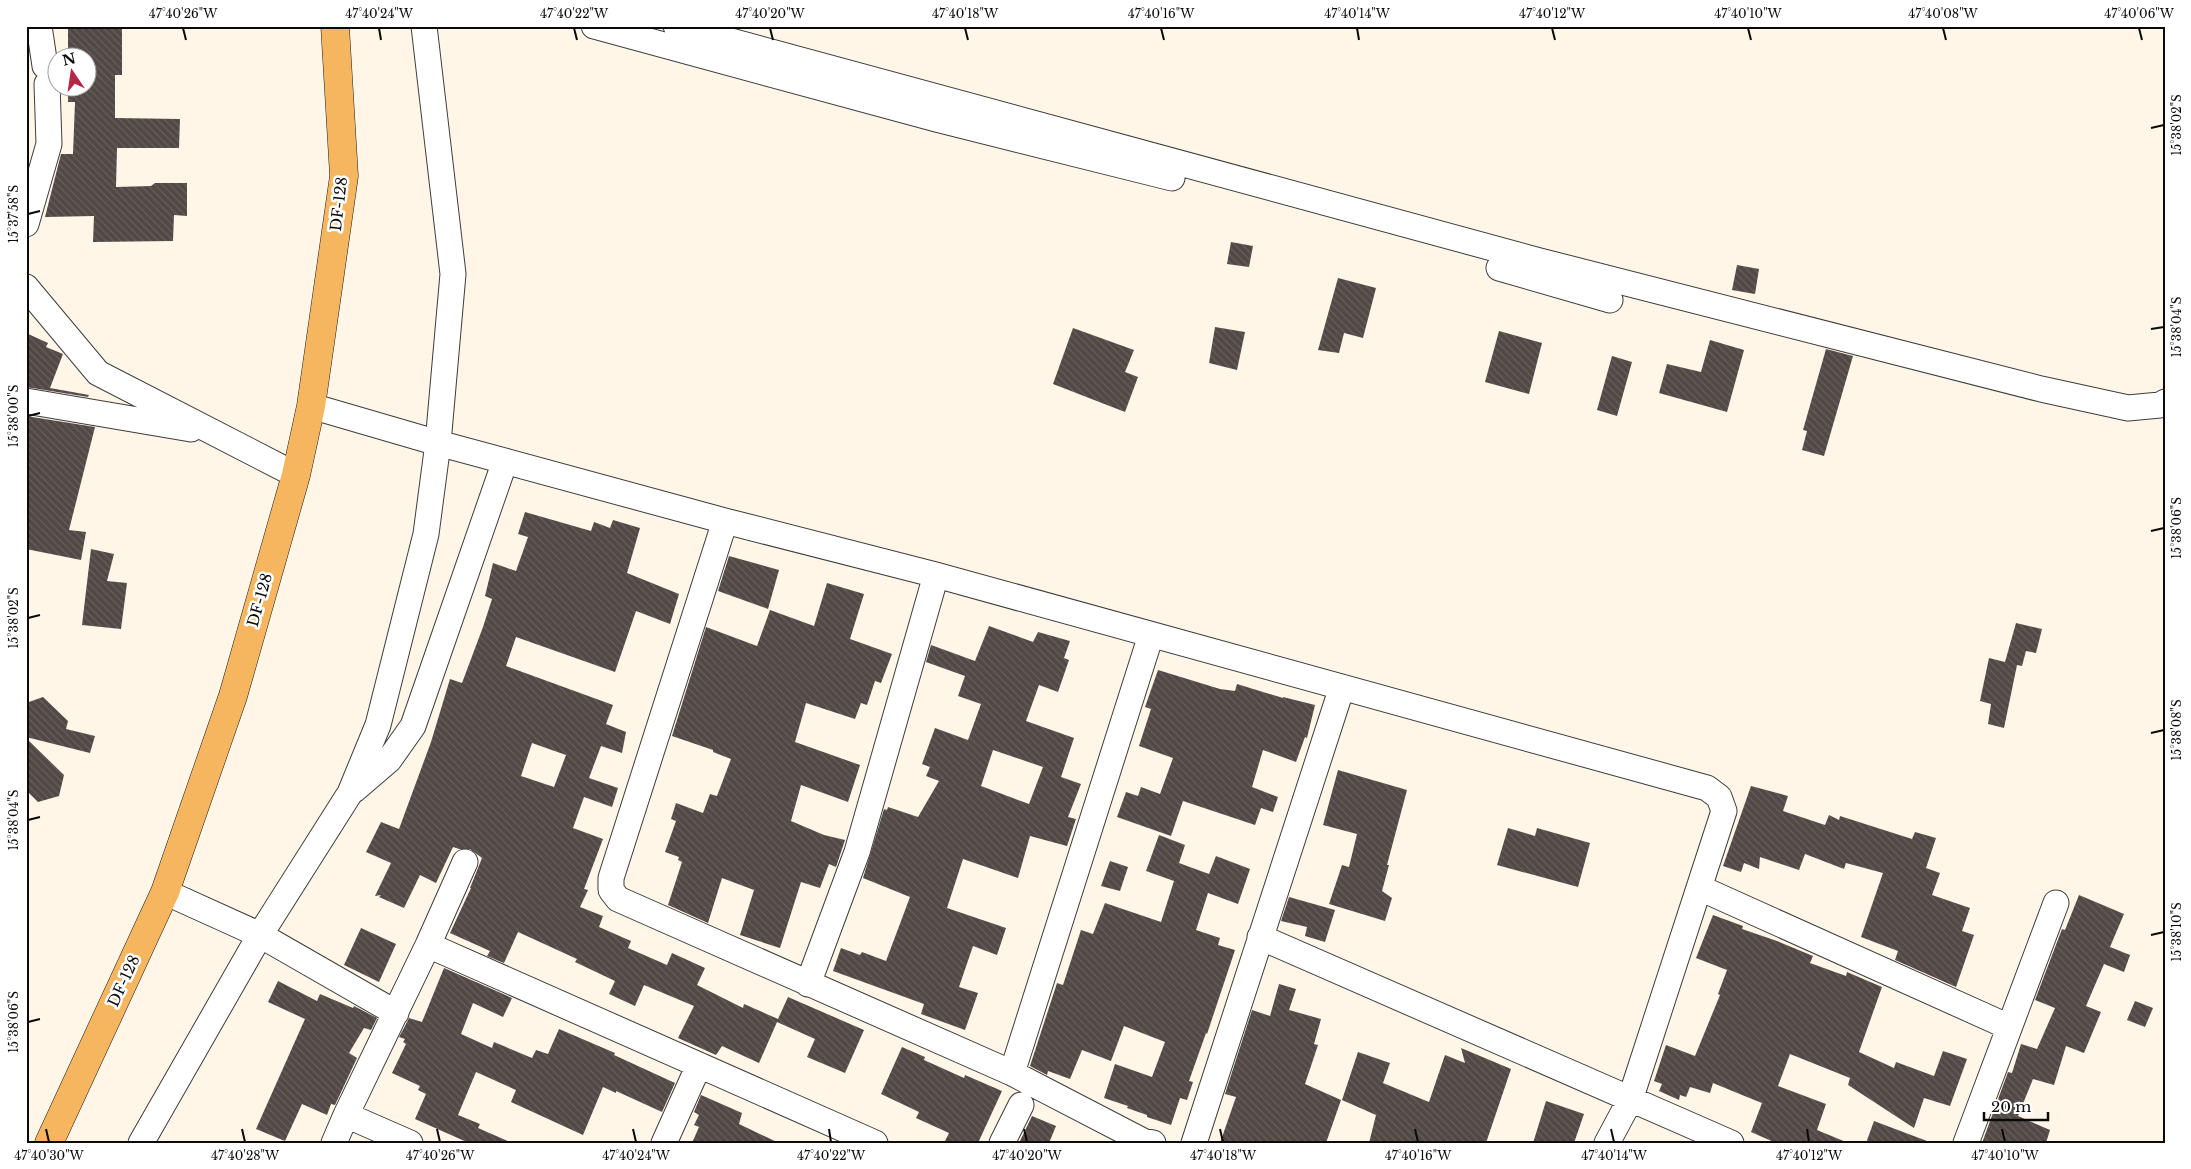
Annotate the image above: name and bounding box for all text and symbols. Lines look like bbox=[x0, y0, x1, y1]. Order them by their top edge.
text: 47°40'26"W bbox=[149, 6, 218, 21]
text: 47°40'24"W bbox=[345, 6, 414, 21]
text: 47°40'22"W bbox=[540, 6, 609, 21]
text: 47°40'20"W bbox=[735, 6, 806, 21]
text: 47°40'18"W bbox=[932, 6, 999, 21]
text: 47°40'16"W bbox=[1128, 6, 1195, 21]
text: 47°40'14"W bbox=[1324, 6, 1391, 21]
text: 47°40'12"W bbox=[1519, 6, 1586, 21]
text: 47°40'10"W bbox=[1714, 6, 1783, 21]
text: 47°40'08"W bbox=[1908, 6, 1979, 21]
text: 47°40'06"W bbox=[2104, 6, 2175, 21]
north arrow bbox=[48, 48, 98, 98]
text: N bbox=[61, 49, 78, 70]
text: 15°38'02"S bbox=[2169, 94, 2184, 156]
street label: DF-128 bbox=[326, 176, 351, 232]
text: 15°37'58"S bbox=[6, 185, 21, 243]
text: 15°38'04"S bbox=[2169, 296, 2184, 358]
text: 15°38'00"S bbox=[6, 384, 21, 447]
text: 15°38'06"S bbox=[2169, 497, 2184, 559]
street label: DF-128 bbox=[243, 571, 276, 629]
text: 15°38'02"S bbox=[6, 587, 21, 649]
text: 15°38'08"S bbox=[2169, 699, 2184, 761]
text: 15°38'04"S bbox=[6, 789, 21, 851]
text: 15°38'10"S bbox=[2169, 902, 2184, 962]
street label: DF-128 bbox=[103, 952, 144, 1010]
text: 15°38'06"S bbox=[6, 991, 21, 1053]
scale bar bbox=[1984, 1089, 2047, 1121]
text: 20 m bbox=[1991, 1097, 2031, 1116]
text: 47°40'30"W bbox=[14, 1148, 85, 1163]
text: 47°40'28"W bbox=[211, 1148, 280, 1163]
text: 47°40'26"W bbox=[406, 1148, 475, 1163]
text: 47°40'24"W bbox=[602, 1148, 671, 1163]
text: 47°40'22"W bbox=[797, 1148, 866, 1163]
text: 47°40'20"W bbox=[992, 1148, 1063, 1163]
text: 47°40'18"W bbox=[1190, 1148, 1257, 1163]
text: 47°40'16"W bbox=[1385, 1148, 1452, 1163]
text: 47°40'14"W bbox=[1581, 1148, 1648, 1163]
text: 47°40'12"W bbox=[1776, 1148, 1843, 1163]
text: 47°40'10"W bbox=[1971, 1148, 2040, 1163]

